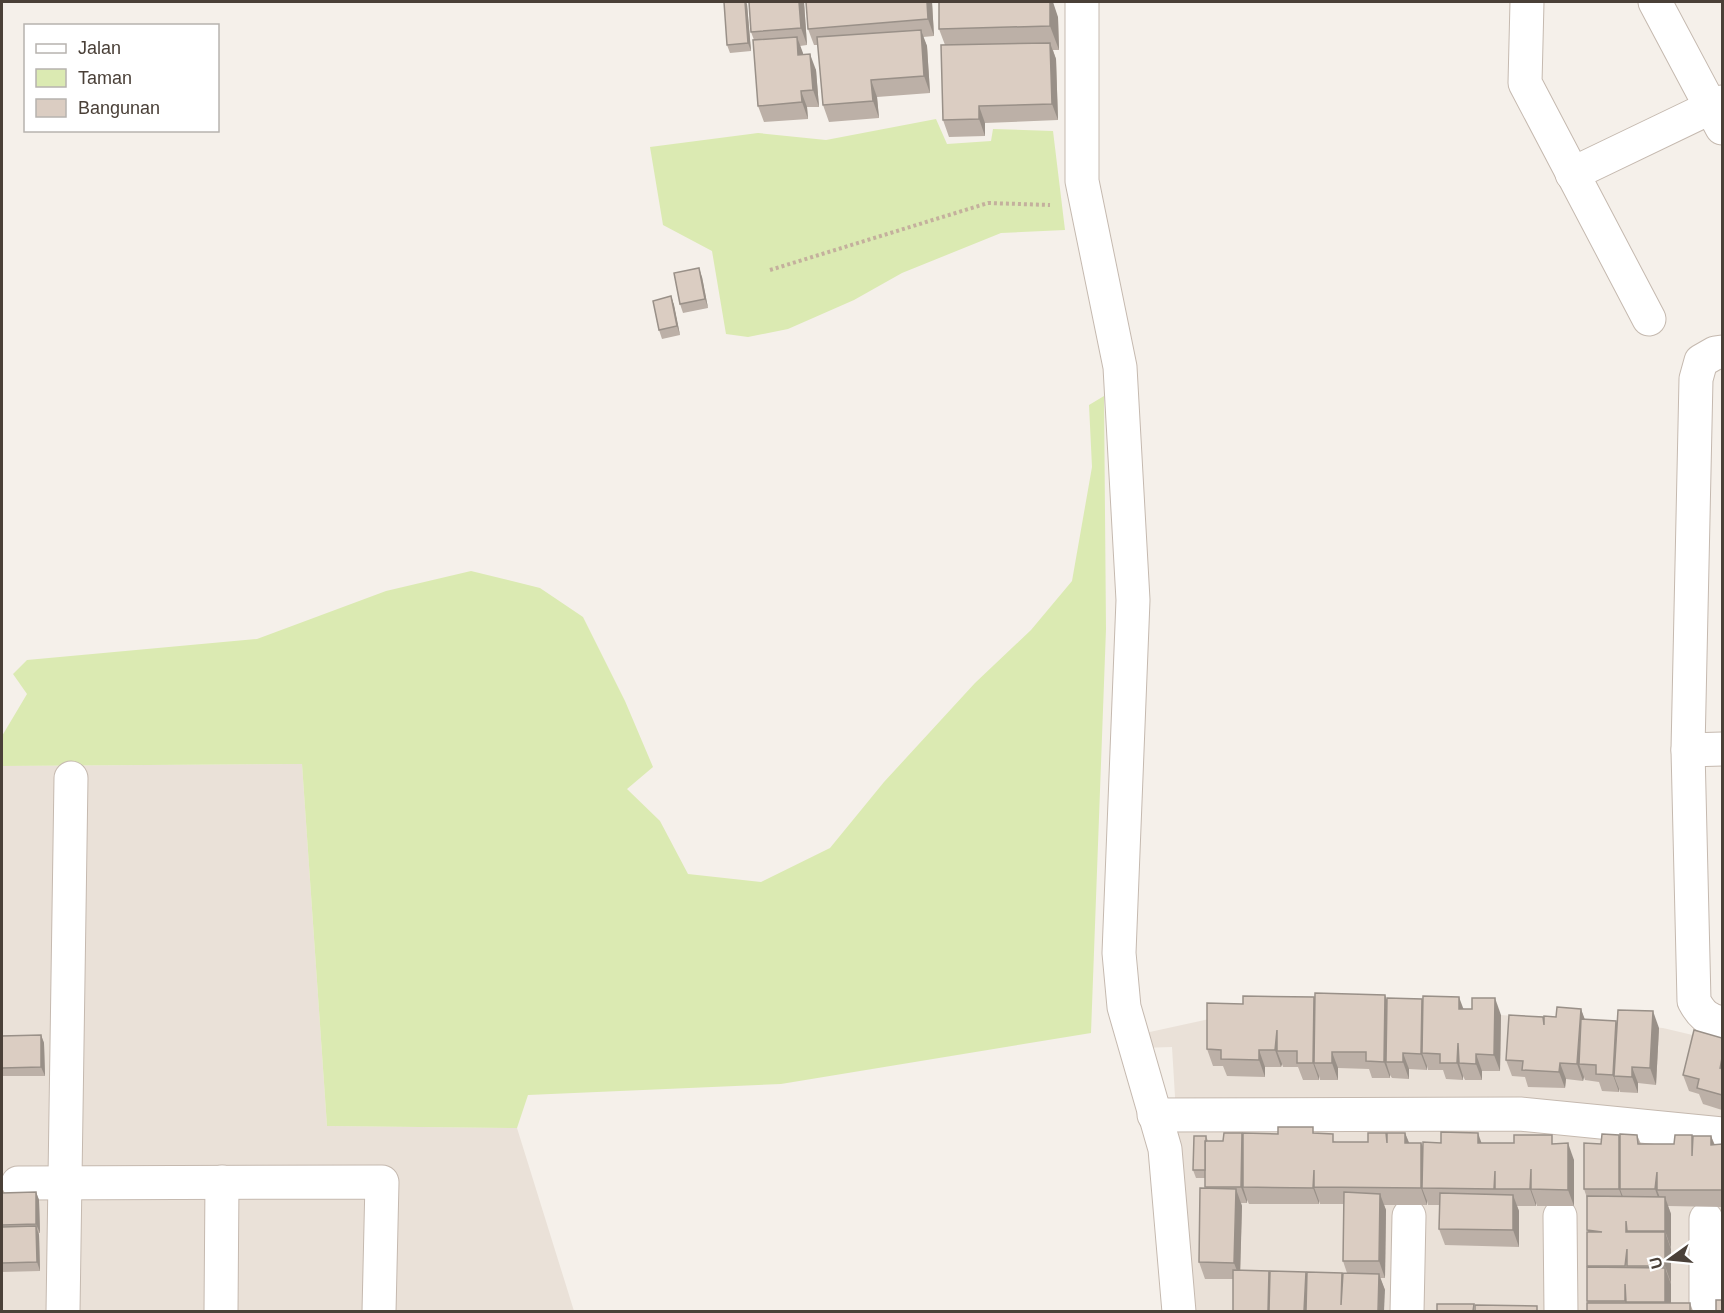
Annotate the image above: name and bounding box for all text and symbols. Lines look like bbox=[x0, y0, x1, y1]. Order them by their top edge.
legend bbox=[24, 24, 219, 132]
text: Jalan bbox=[78, 38, 121, 58]
text: Taman bbox=[78, 68, 132, 88]
text: Bangunan bbox=[78, 98, 160, 118]
north arrow bbox=[1640, 1229, 1700, 1289]
text: U bbox=[1646, 1255, 1666, 1271]

